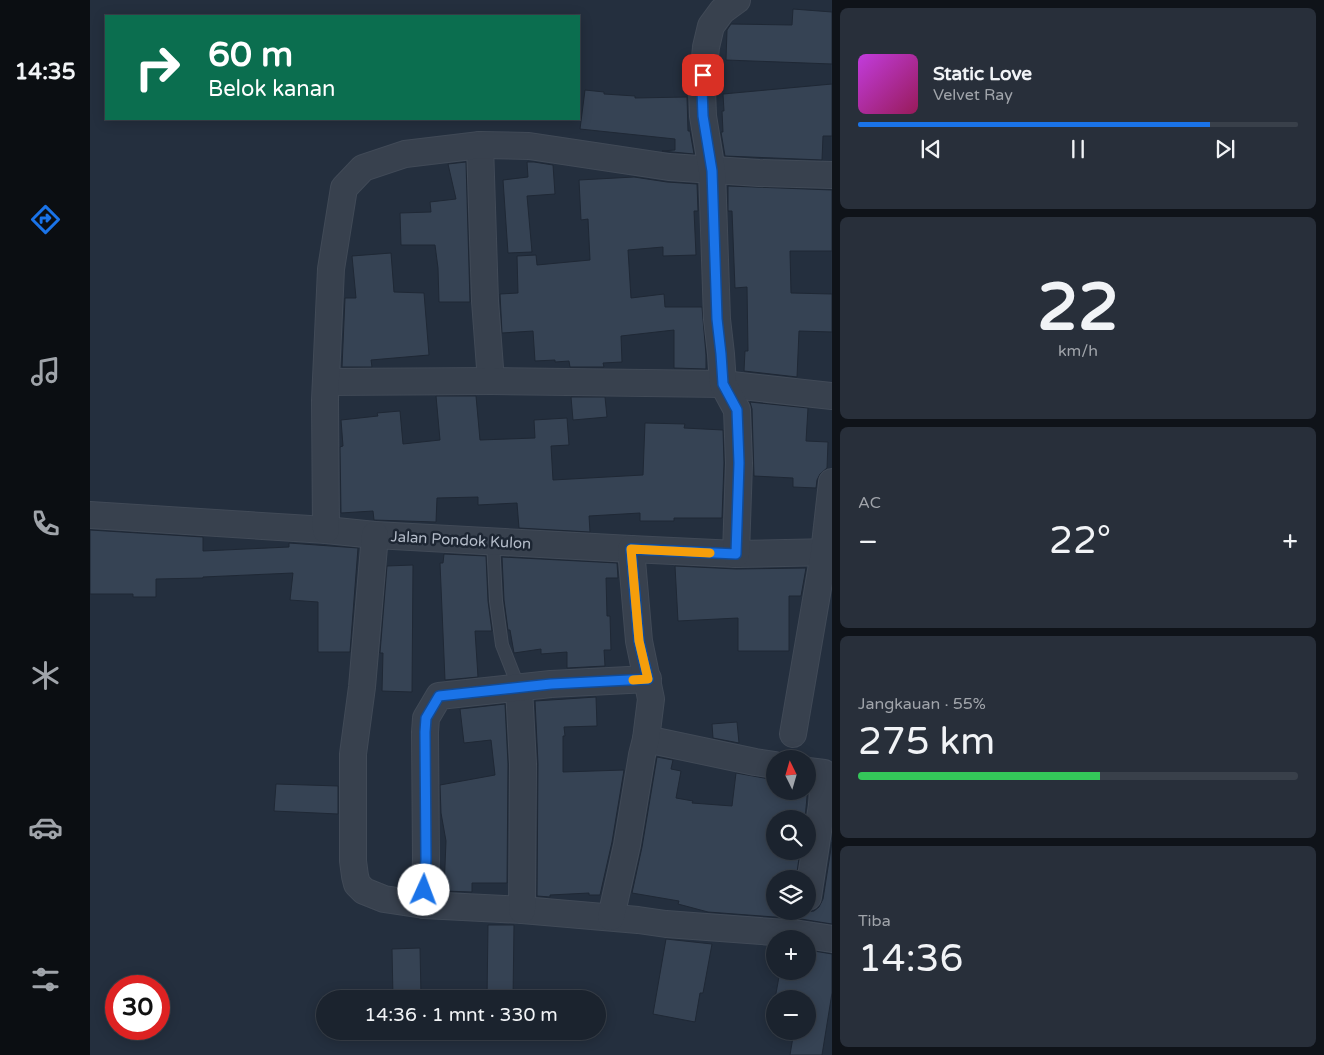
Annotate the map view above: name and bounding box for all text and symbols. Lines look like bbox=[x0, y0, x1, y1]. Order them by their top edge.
text: 60 m bbox=[208, 34, 293, 76]
icon: right bbox=[125, 35, 190, 100]
pin bbox=[682, 54, 724, 96]
text: 14:35 bbox=[15, 59, 75, 85]
icon: arrive bbox=[689, 61, 717, 89]
text: Static Love bbox=[933, 63, 1032, 85]
text: Belok kanan bbox=[208, 76, 335, 102]
text: Velvet Ray bbox=[933, 85, 1013, 105]
icon: previous bbox=[917, 135, 945, 163]
icon: pause bbox=[1064, 135, 1092, 163]
icon: next bbox=[1211, 135, 1239, 163]
icon: directions bbox=[28, 202, 63, 237]
text: 22 bbox=[1037, 269, 1119, 348]
text: km/h bbox=[1058, 341, 1098, 361]
icon: music bbox=[28, 354, 63, 389]
text: AC bbox=[858, 493, 881, 513]
icon: phone bbox=[28, 506, 63, 541]
text: 22° bbox=[1049, 518, 1111, 564]
text: − bbox=[858, 525, 878, 559]
text: + bbox=[1282, 525, 1298, 559]
street label: Jalan Pondok Kulon bbox=[390, 527, 532, 553]
icon: climate bbox=[28, 658, 63, 693]
text: Jangkauan · 55% bbox=[858, 694, 986, 714]
text: 275 km bbox=[858, 719, 995, 765]
north arrow bbox=[766, 750, 816, 800]
map controls bbox=[766, 750, 816, 1040]
icon: car bbox=[28, 810, 63, 845]
button: search bbox=[766, 810, 816, 860]
position arrow bbox=[397, 863, 449, 915]
button: layers bbox=[766, 870, 816, 920]
text: Tiba bbox=[858, 911, 891, 931]
button: + bbox=[766, 930, 816, 980]
text: 14:36 bbox=[858, 936, 963, 982]
icon: filters bbox=[28, 962, 63, 997]
speed limit sign: 30 bbox=[105, 975, 170, 1040]
button: − bbox=[766, 990, 816, 1040]
text: 14:36 · 1 mnt · 330 m bbox=[364, 1004, 558, 1026]

